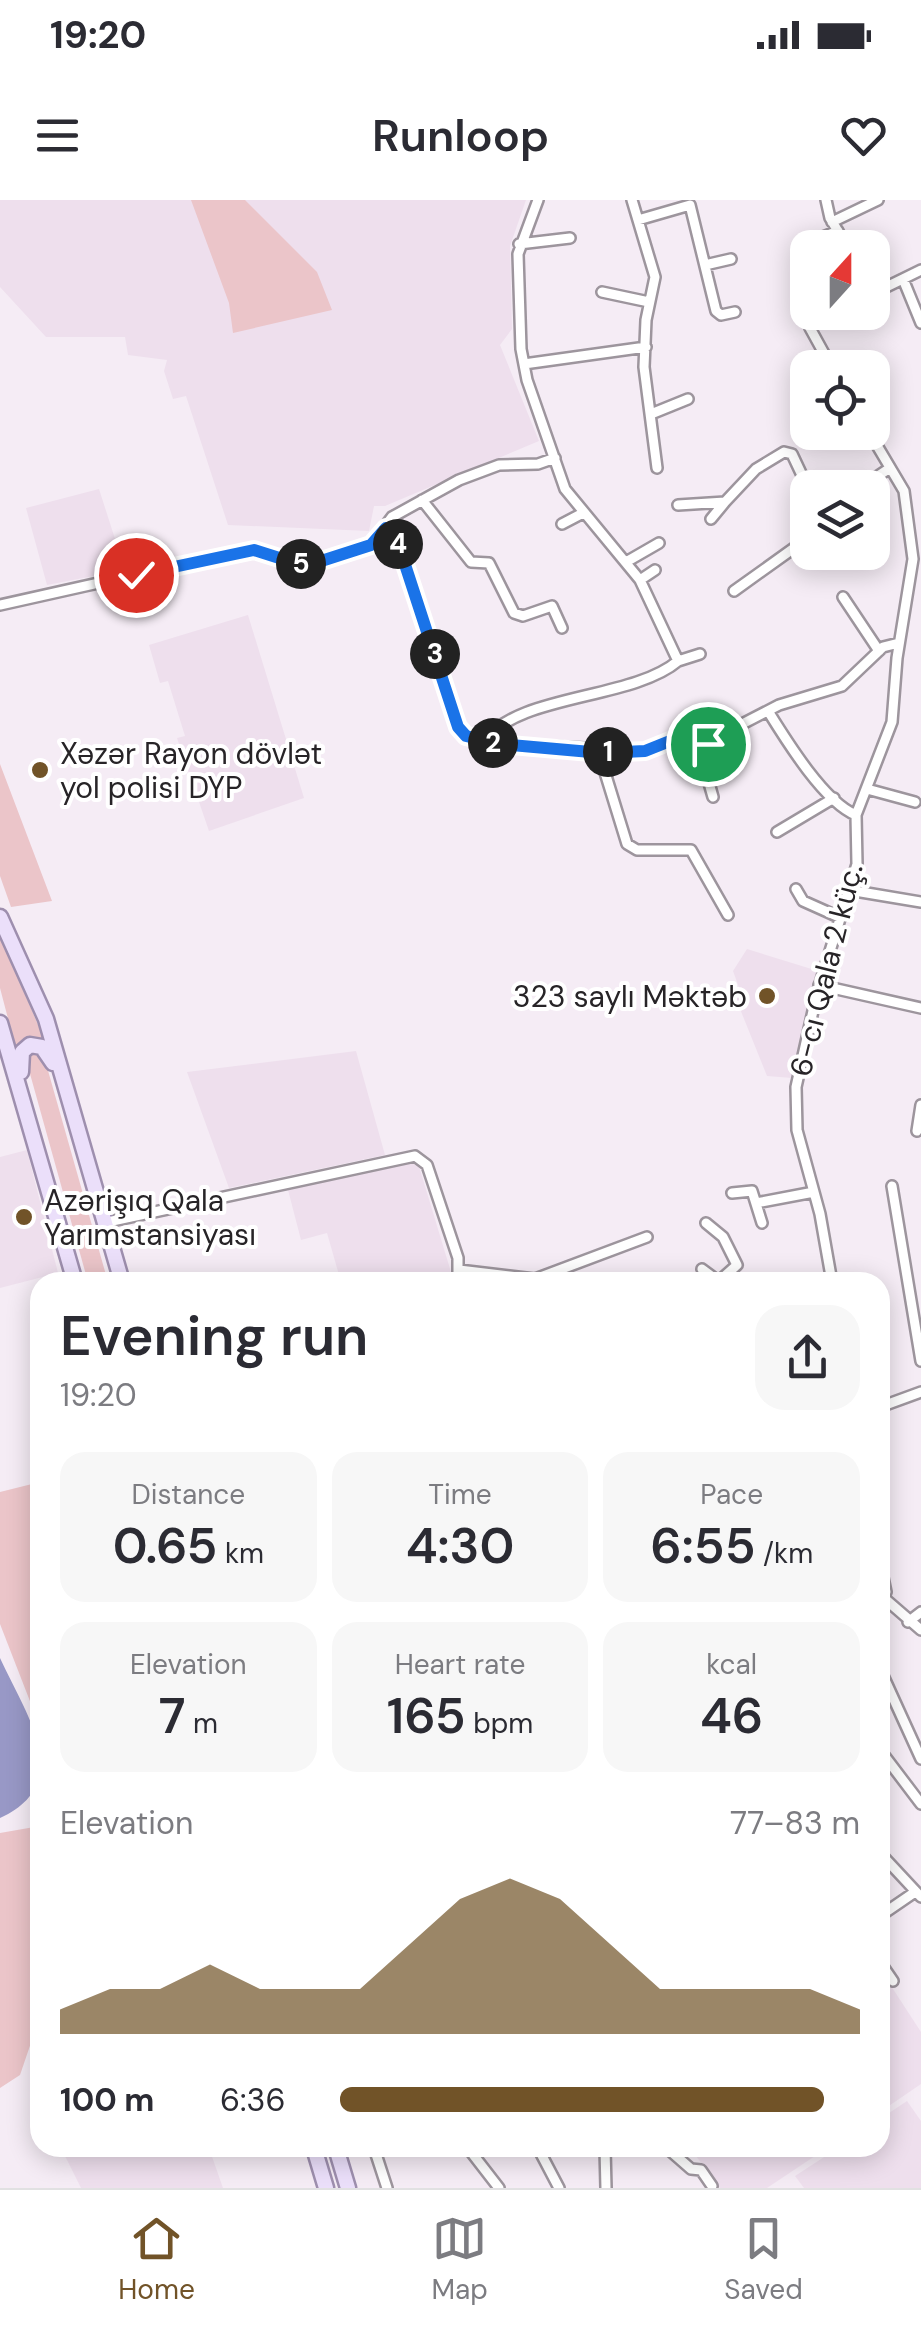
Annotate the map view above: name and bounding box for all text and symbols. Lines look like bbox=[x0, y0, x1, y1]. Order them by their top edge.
text: 19:20 bbox=[50, 10, 146, 60]
text: Runloop bbox=[372, 106, 549, 165]
icon: menu bbox=[30, 108, 85, 163]
icon: heart bbox=[836, 108, 891, 163]
north arrow bbox=[790, 230, 890, 330]
map controls bbox=[790, 230, 890, 570]
button: locate bbox=[790, 350, 890, 450]
button: layers bbox=[790, 470, 890, 570]
pin: 4 bbox=[373, 519, 423, 569]
text: 4 bbox=[389, 525, 407, 562]
pin bbox=[94, 533, 179, 618]
pin: 5 bbox=[276, 539, 326, 589]
text: 5 bbox=[292, 545, 310, 582]
icon: check bbox=[109, 548, 164, 603]
pin: 3 bbox=[410, 629, 460, 679]
text: 3 bbox=[427, 635, 443, 672]
pin bbox=[666, 702, 751, 787]
icon: arrive bbox=[681, 717, 736, 772]
pin: 2 bbox=[468, 718, 518, 768]
text: 2 bbox=[485, 724, 501, 761]
pin: 1 bbox=[583, 727, 633, 777]
text: 1 bbox=[603, 733, 613, 770]
place label: Xəzər Rayon dövlət yol polisi DYP bbox=[60, 734, 322, 807]
marker: Xəzər Rayon dövlət yol polisi DYP bbox=[29, 759, 51, 781]
street label: 6-cı Qala 2 küç. bbox=[781, 859, 871, 1081]
place label: 323 saylı Məktəb bbox=[513, 977, 747, 1016]
marker: 323 saylı Məktəb bbox=[756, 985, 778, 1007]
place label: Azərişıq Qala Yarımstansiyası bbox=[44, 1181, 256, 1254]
marker: Azərişıq Qala Yarımstansiyası bbox=[13, 1206, 35, 1228]
text: Evening run bbox=[60, 1300, 368, 1372]
button: share bbox=[755, 1305, 860, 1410]
text: 19:20 bbox=[60, 1374, 137, 1416]
text: Distance bbox=[132, 1476, 245, 1513]
text: Time bbox=[428, 1476, 492, 1513]
text: Pace bbox=[700, 1476, 763, 1513]
text: 0.65 bbox=[113, 1513, 217, 1579]
text: 4:30 bbox=[406, 1513, 514, 1579]
text: 6:55 bbox=[650, 1513, 756, 1579]
text: km bbox=[217, 1535, 264, 1572]
text: /km bbox=[756, 1535, 813, 1572]
text: Elevation bbox=[130, 1646, 247, 1683]
text: Heart rate bbox=[395, 1646, 525, 1683]
text: kcal bbox=[706, 1646, 757, 1683]
text: 7 bbox=[159, 1683, 186, 1749]
text: 165 bbox=[387, 1683, 466, 1749]
text: 46 bbox=[700, 1683, 763, 1749]
text: m bbox=[186, 1705, 218, 1742]
text: bpm bbox=[466, 1705, 533, 1742]
text: Elevation bbox=[60, 1802, 193, 1844]
text: 77–83 m bbox=[730, 1802, 860, 1844]
text: 100 m bbox=[60, 2079, 154, 2121]
text: 6:36 bbox=[220, 2079, 286, 2121]
tab: Home bbox=[118, 2211, 195, 2308]
tab: Map bbox=[431, 2211, 488, 2308]
tab: Saved bbox=[724, 2211, 803, 2308]

